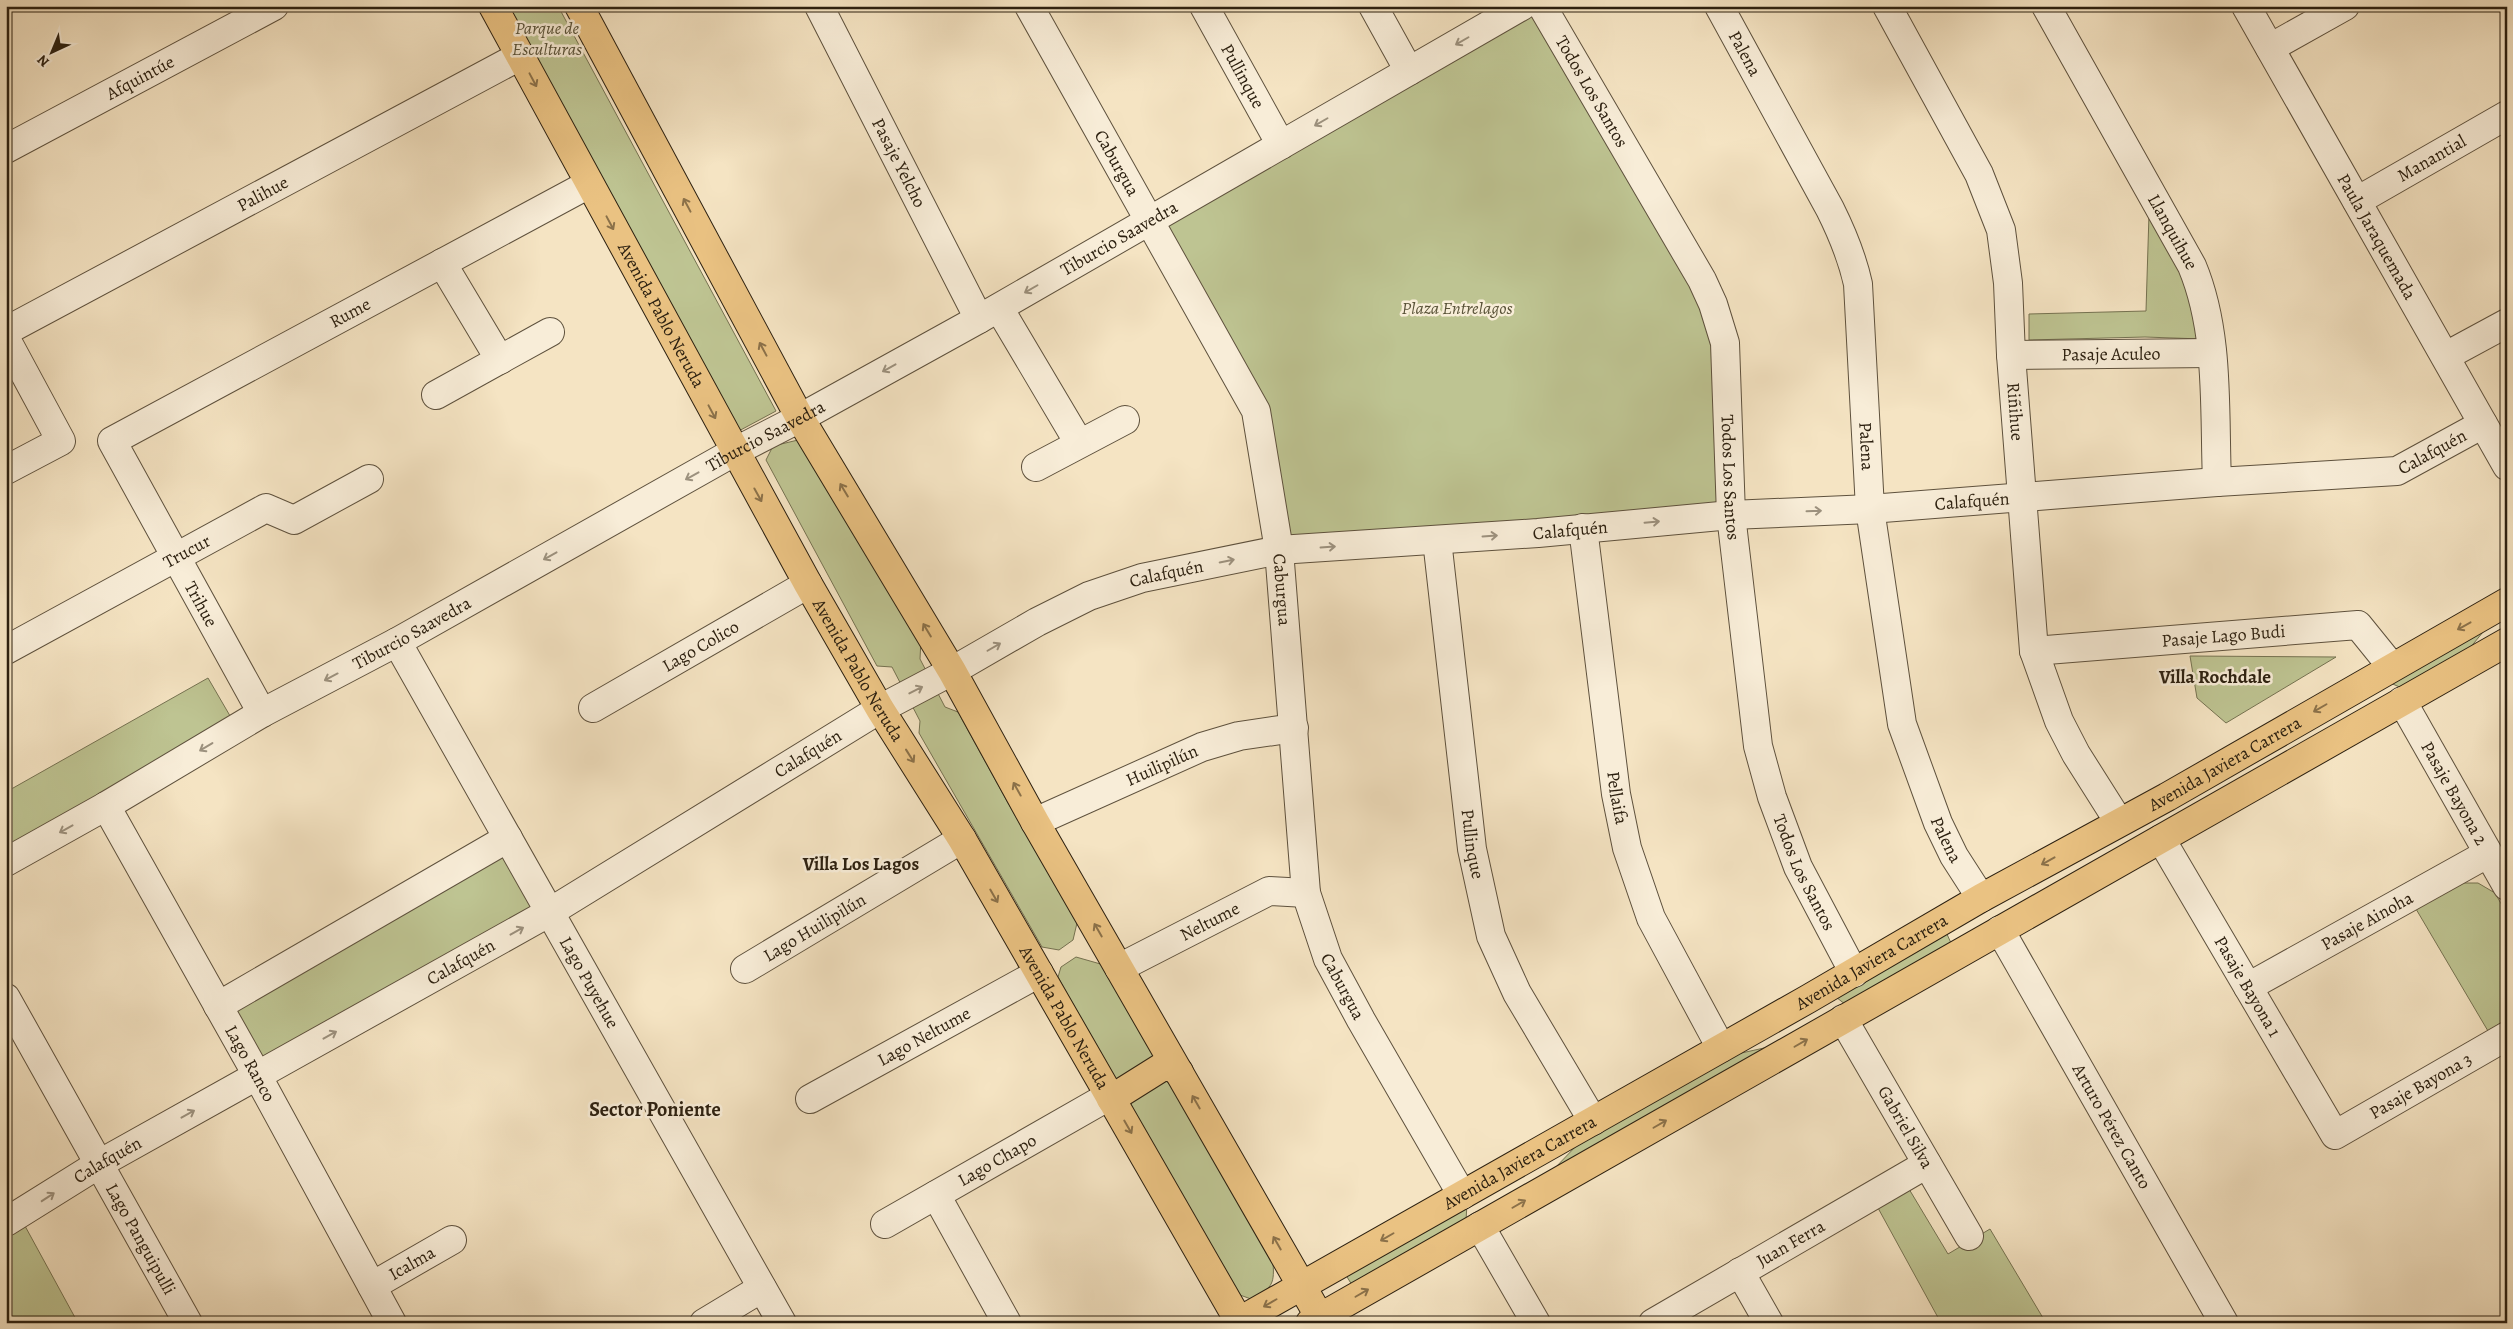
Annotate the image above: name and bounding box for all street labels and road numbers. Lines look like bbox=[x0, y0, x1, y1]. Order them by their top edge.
street label: Palena bbox=[1723, 26, 1767, 81]
street label: Todos Los Santos bbox=[1550, 31, 1634, 152]
street label: Pullinque bbox=[1215, 39, 1270, 113]
street label: Afquintúe bbox=[101, 49, 178, 106]
street label: Pasaje Yelcho bbox=[866, 114, 932, 212]
street label: Caburgua bbox=[1089, 125, 1146, 201]
street label: Manantial bbox=[2393, 129, 2471, 187]
street label: Paula Jaraquemada bbox=[2331, 169, 2422, 304]
street label: Palihue bbox=[233, 170, 292, 217]
street label: Llanquihue bbox=[2142, 190, 2204, 274]
street label: Tiburcio Saavedra bbox=[1056, 195, 1182, 282]
street label: Avenida Pablo Neruda bbox=[612, 237, 711, 392]
street label: Rume bbox=[325, 292, 375, 334]
street label: Pasaje Aculeo bbox=[2061, 342, 2161, 366]
street label: Riñihue bbox=[2001, 381, 2030, 442]
street label: Tiburcio Saavedra bbox=[702, 394, 830, 477]
street label: Todos Los Santos bbox=[1716, 414, 1746, 541]
street label: Palena bbox=[1853, 421, 1880, 472]
street label: Calafquén bbox=[2393, 423, 2471, 480]
street label: Calafquén bbox=[1934, 486, 2011, 516]
street label: Calafquén bbox=[1532, 515, 1609, 545]
street label: Trucur bbox=[159, 529, 215, 574]
street label: Caburgua bbox=[1267, 553, 1297, 627]
street label: Calafquén bbox=[1126, 554, 1206, 593]
street label: Trihue bbox=[179, 577, 223, 631]
street label: Tiburcio Saavedra bbox=[348, 590, 476, 675]
street label: Avenida Pablo Neruda bbox=[806, 593, 910, 747]
street label: Lago Colico bbox=[658, 614, 743, 678]
street label: Pasaje Lago Budi bbox=[2161, 619, 2286, 653]
street label: Avenida Javiera Carrera bbox=[2143, 710, 2306, 817]
street label: Calafquén bbox=[770, 723, 846, 783]
street label: Pasaje Bayona 2 bbox=[2415, 737, 2494, 850]
street label: Huilipilún bbox=[1122, 738, 1202, 792]
street label: Pellaifa bbox=[1601, 770, 1634, 827]
street label: Pullinque bbox=[1456, 808, 1490, 881]
street label: Todos Los Santos bbox=[1767, 811, 1841, 935]
street label: Palena bbox=[1925, 813, 1968, 868]
street label: Pasaje Ainoha bbox=[2317, 885, 2418, 956]
street label: Lago Huilipilún bbox=[759, 887, 870, 967]
street label: Neltume bbox=[1176, 896, 1244, 947]
street label: Avenida Javiera Carrera bbox=[1790, 908, 1953, 1016]
street label: Lago Puyehue bbox=[554, 932, 625, 1033]
street label: Pasaje Bayona 1 bbox=[2209, 932, 2287, 1041]
street label: Calafquén bbox=[422, 933, 499, 991]
street label: Avenida Pablo Neruda bbox=[1013, 940, 1116, 1094]
street label: Caburgua bbox=[1315, 949, 1371, 1025]
street label: Lago Neltume bbox=[873, 1001, 975, 1072]
street label: Lago Ranco bbox=[219, 1021, 281, 1106]
street label: Pasaje Bayona 3 bbox=[2365, 1047, 2476, 1125]
street label: Arturo Pérez Canto bbox=[2066, 1059, 2157, 1193]
street label: Gabriel Silva bbox=[1872, 1081, 1940, 1174]
street label: Avenida Javiera Carrera bbox=[1438, 1109, 1601, 1216]
street label: Lago Chapo bbox=[953, 1128, 1041, 1192]
street label: Calafquén bbox=[69, 1131, 146, 1189]
street label: Lago Panguipulli bbox=[100, 1179, 182, 1299]
street label: Juan Ferra bbox=[1752, 1214, 1830, 1273]
street label: Icalma bbox=[384, 1240, 440, 1286]

